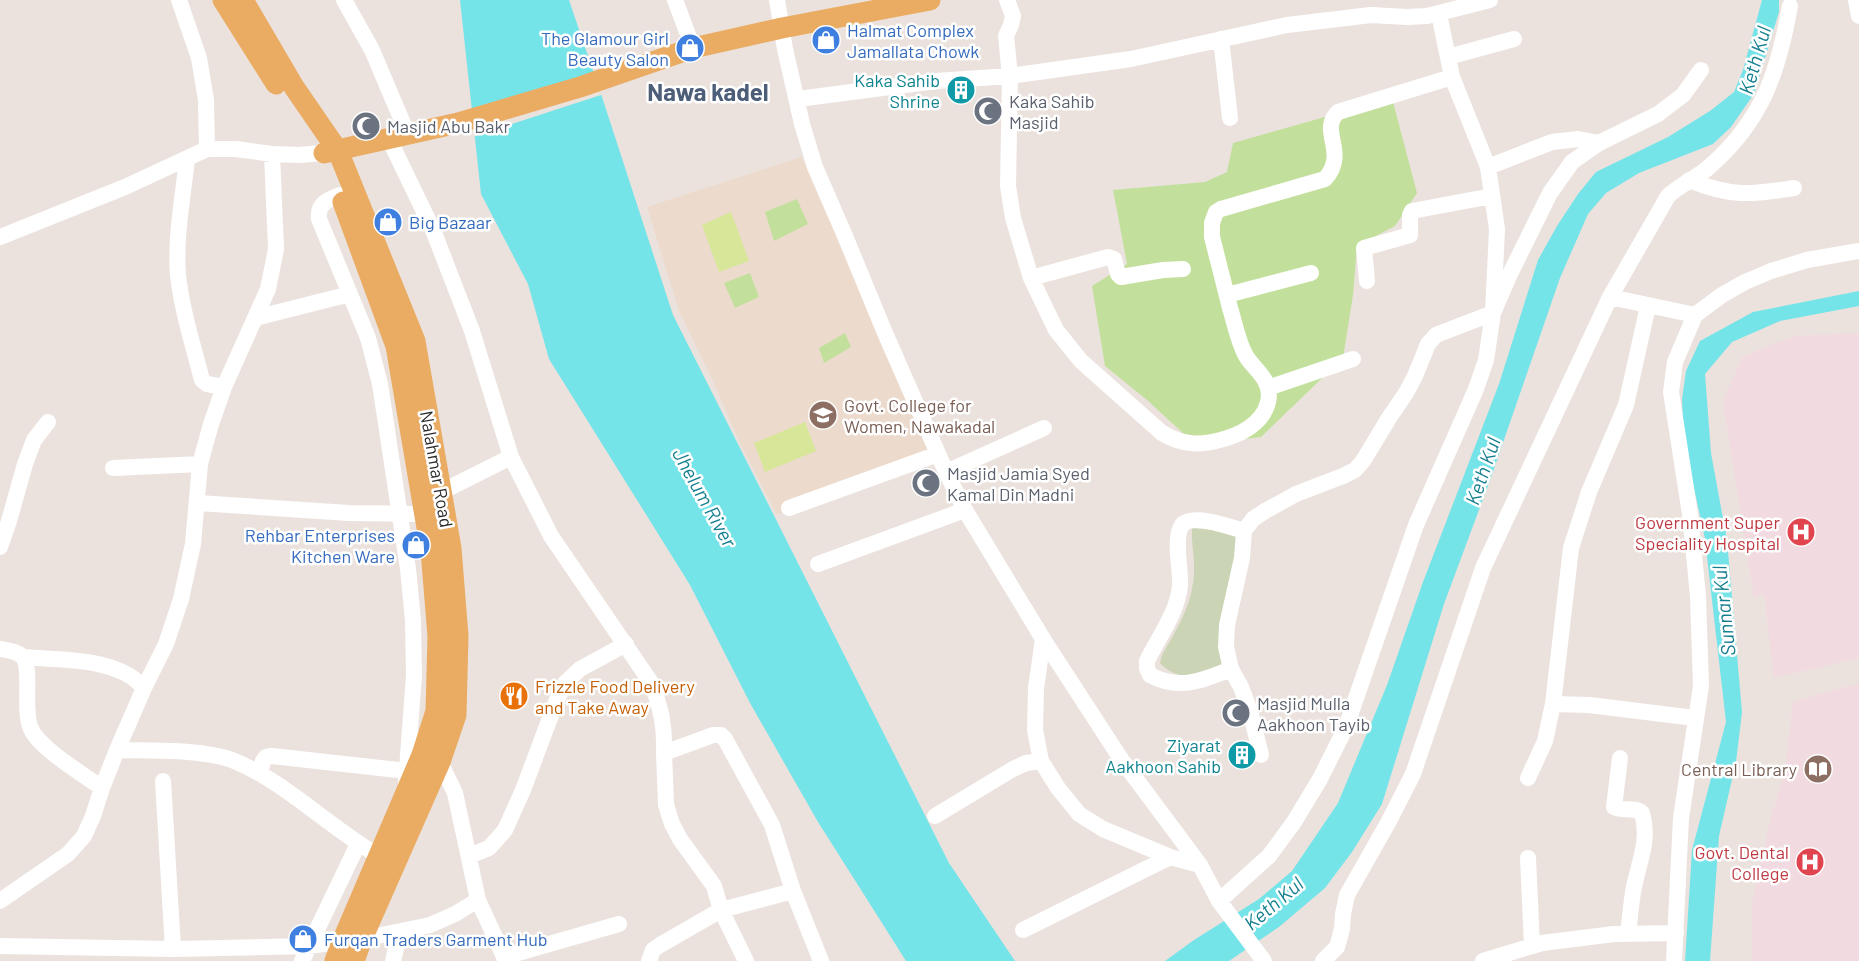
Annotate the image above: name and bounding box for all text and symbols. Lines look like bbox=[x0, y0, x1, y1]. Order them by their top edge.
place label: Halmat Complex Jamallata Chowk bbox=[847, 19, 979, 62]
water label: Keth Kul bbox=[1733, 23, 1775, 97]
shop icon: Halmat Complex Jamallata Chowk bbox=[810, 24, 842, 56]
place label: The Glamour Girl Beauty Salon bbox=[541, 27, 669, 70]
shop icon: The Glamour Girl Beauty Salon bbox=[674, 32, 706, 64]
place label: Kaka Sahib Shrine bbox=[854, 69, 940, 112]
building icon: Kaka Sahib Shrine bbox=[945, 74, 977, 106]
district label: Nawa kadel bbox=[647, 77, 769, 106]
place label: Kaka Sahib Masjid bbox=[1009, 90, 1095, 133]
mosque icon: Kaka Sahib Masjid bbox=[972, 95, 1004, 127]
mosque icon: Masjid Abu Bakr bbox=[350, 110, 382, 142]
place label: Masjid Abu Bakr bbox=[387, 115, 511, 137]
shop icon: Big Bazaar bbox=[372, 206, 404, 238]
place label: Big Bazaar bbox=[409, 211, 492, 233]
place label: Govt. College for Women, Nawakadal bbox=[844, 394, 995, 437]
school or university icon: Govt. College for Women, Nawakadal bbox=[807, 399, 839, 431]
street label: Nalahmar Road bbox=[416, 409, 458, 529]
water label: Keth Kul bbox=[1459, 434, 1505, 508]
water label: Jhelum River bbox=[668, 443, 743, 552]
place label: Masjid Jamia Syed Kamal Din Madni bbox=[947, 462, 1090, 505]
mosque icon: Masjid Jamia Syed Kamal Din Madni bbox=[910, 467, 942, 499]
place label: Government Super Speciality Hospital bbox=[1635, 511, 1780, 554]
hospital icon: Government Super Speciality Hospital bbox=[1785, 516, 1817, 548]
place label: Rehbar Enterprises Kitchen Ware bbox=[245, 524, 395, 567]
shop icon: Rehbar Enterprises Kitchen Ware bbox=[400, 529, 432, 561]
water label: Sunnar Kul bbox=[1706, 564, 1740, 657]
place label: Frizzle Food Delivery and Take Away bbox=[535, 675, 695, 718]
restaurant icon: Frizzle Food Delivery and Take Away bbox=[498, 680, 530, 712]
place label: Masjid Mulla Aakhoon Tayib bbox=[1257, 692, 1370, 735]
mosque icon: Masjid Mulla Aakhoon Tayib bbox=[1220, 697, 1252, 729]
place label: Ziyarat Aakhoon Sahib bbox=[1106, 734, 1221, 777]
building icon: Ziyarat Aakhoon Sahib bbox=[1226, 739, 1258, 771]
library icon: Central Library bbox=[1802, 753, 1834, 785]
place label: Central Library bbox=[1681, 758, 1797, 780]
place label: Govt. Dental College bbox=[1695, 841, 1789, 884]
hospital icon: Govt. Dental College bbox=[1794, 846, 1826, 878]
water label: Keth Kul bbox=[1239, 871, 1308, 935]
shop icon: Furqan Traders Garment Hub bbox=[287, 923, 319, 955]
place label: Furqan Traders Garment Hub bbox=[324, 928, 548, 950]

